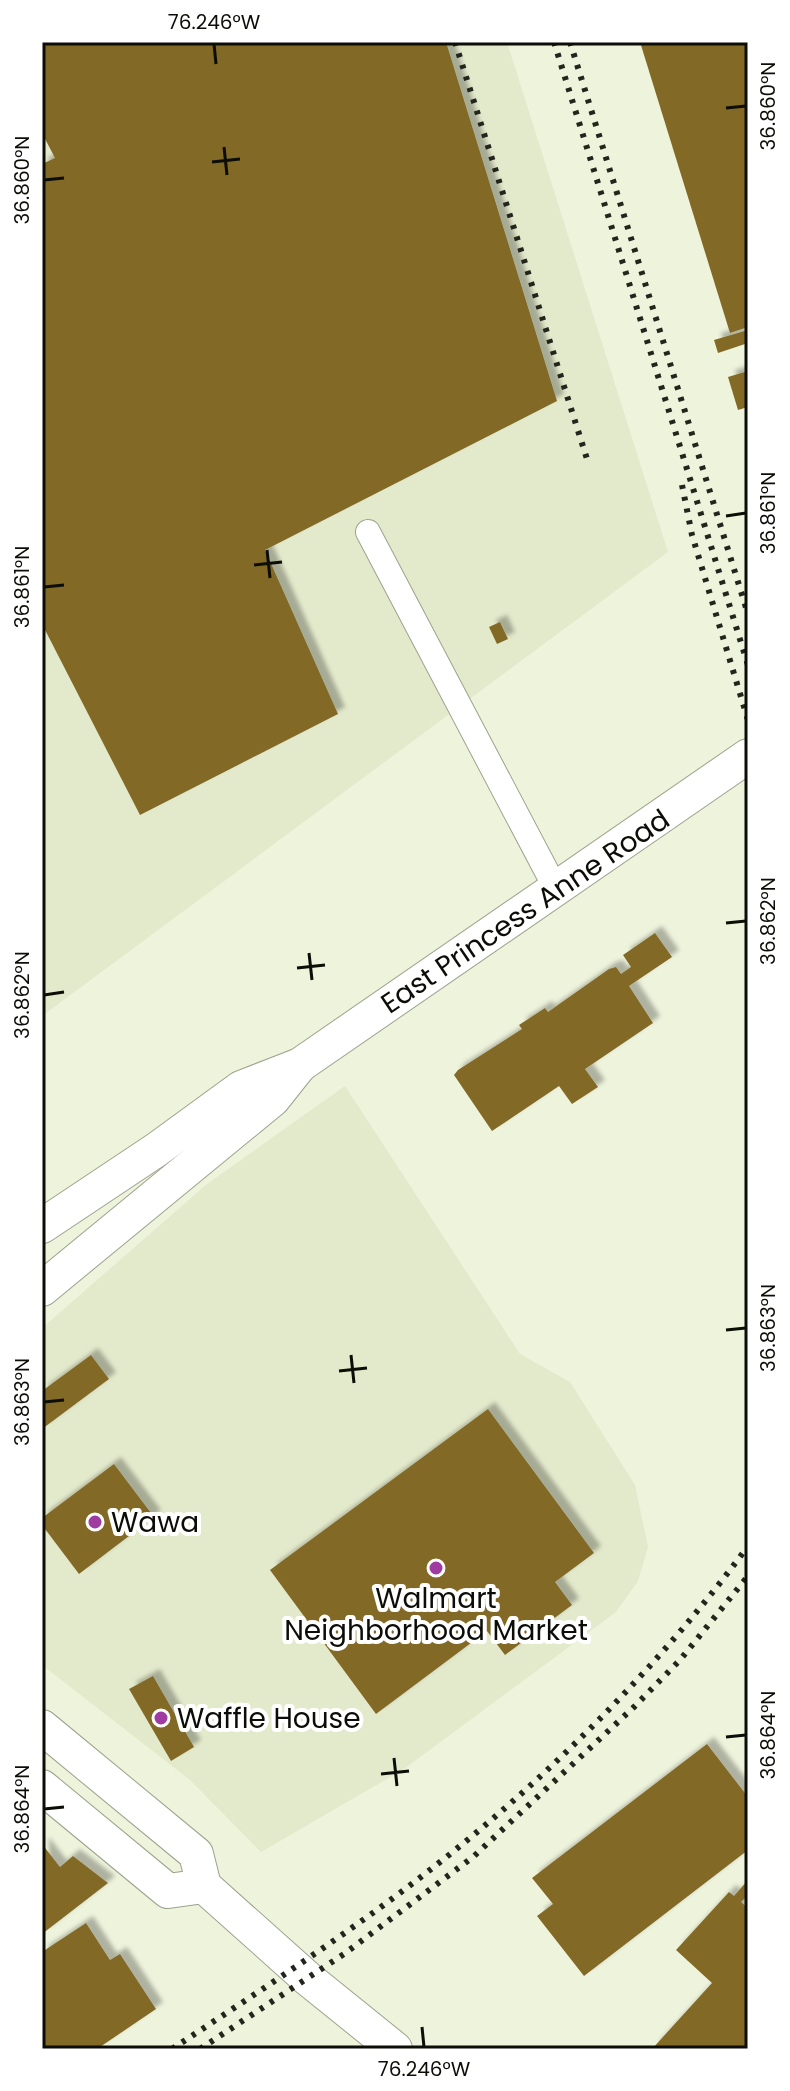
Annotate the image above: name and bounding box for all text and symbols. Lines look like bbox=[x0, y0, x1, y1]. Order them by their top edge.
text: 76.246°W bbox=[168, 8, 261, 36]
text: 36.860°N bbox=[754, 62, 782, 150]
text: 36.860°N bbox=[8, 136, 36, 224]
text: 36.861°N bbox=[754, 472, 782, 554]
text: 36.861°N bbox=[8, 546, 36, 628]
street label: East Princess Anne Road bbox=[373, 800, 677, 1023]
text: 36.862°N bbox=[754, 877, 782, 965]
text: 36.862°N bbox=[8, 951, 36, 1039]
text: 36.863°N bbox=[754, 1284, 782, 1372]
text: 36.863°N bbox=[8, 1358, 36, 1446]
place label: Wawa bbox=[111, 1503, 199, 1542]
marker: Wawa bbox=[86, 1513, 104, 1531]
marker: Walmart Neighborhood Market bbox=[427, 1559, 445, 1577]
place label: Walmart Neighborhood Market bbox=[284, 1579, 588, 1650]
text: 36.864°N bbox=[754, 1691, 782, 1779]
place label: Waffle House bbox=[177, 1699, 361, 1738]
marker: Waffle House bbox=[152, 1709, 170, 1727]
text: 36.864°N bbox=[8, 1765, 36, 1853]
text: 76.246°W bbox=[378, 2055, 471, 2083]

